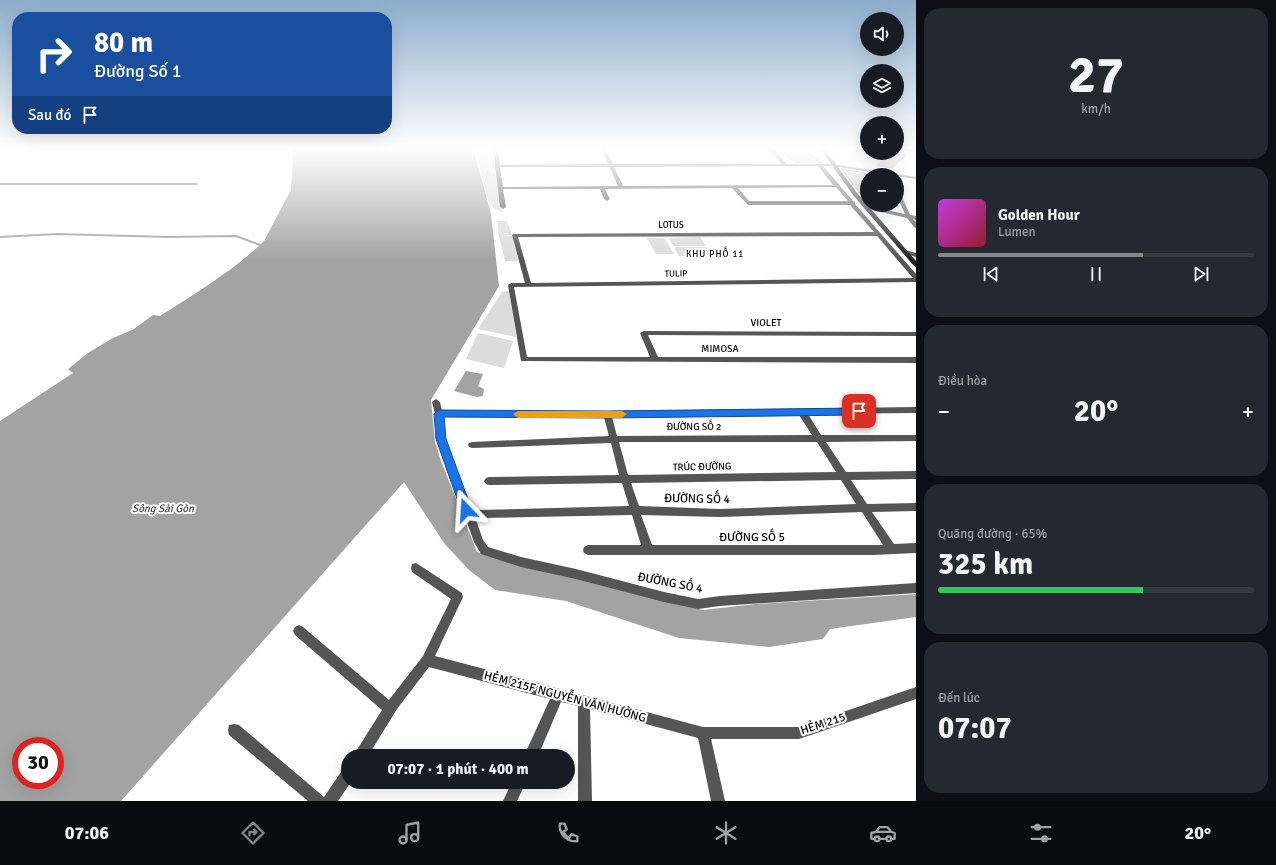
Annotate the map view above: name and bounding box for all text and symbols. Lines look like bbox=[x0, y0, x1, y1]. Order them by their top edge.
map controls bbox=[860, 12, 904, 212]
button: sound bbox=[860, 12, 904, 56]
text: 80 m bbox=[94, 26, 153, 60]
icon: right bbox=[28, 28, 80, 80]
text: 27 bbox=[1068, 43, 1124, 107]
text: Đường Số 1 bbox=[94, 60, 182, 82]
button: layers bbox=[860, 64, 904, 108]
text: km/h bbox=[1081, 101, 1111, 117]
icon: arrive bbox=[79, 104, 101, 126]
text: Sau đó bbox=[28, 106, 71, 124]
button: + bbox=[860, 116, 904, 160]
button: − bbox=[860, 168, 904, 212]
text: Golden Hour bbox=[998, 206, 1080, 224]
street label: LOTUS bbox=[658, 220, 684, 231]
text: Lumen bbox=[998, 224, 1036, 240]
district label: KHU PHỐ 11 bbox=[686, 246, 744, 260]
icon: previous bbox=[980, 263, 1002, 285]
icon: pause bbox=[1085, 263, 1107, 285]
icon: next bbox=[1190, 263, 1212, 285]
street label: TULIP bbox=[664, 268, 688, 280]
street label: VIOLET bbox=[751, 317, 782, 329]
street label: MIMOSA bbox=[701, 343, 739, 355]
text: Điều hòa bbox=[938, 373, 987, 389]
text: 20° bbox=[1074, 393, 1118, 430]
pin bbox=[842, 394, 876, 428]
text: − bbox=[938, 398, 950, 425]
text: + bbox=[1242, 398, 1254, 425]
icon: arrive bbox=[848, 400, 870, 422]
street label: ĐƯỜNG SỐ 2 bbox=[666, 419, 722, 433]
street label: TRÚC ĐƯỜNG bbox=[673, 459, 731, 474]
position arrow bbox=[445, 489, 487, 531]
street label: ĐƯỜNG SỐ 4 bbox=[664, 489, 731, 507]
water label: Sông Sài Gòn bbox=[132, 502, 195, 515]
text: Quãng đường · 65% bbox=[938, 526, 1047, 542]
street label: ĐƯỜNG SỐ 5 bbox=[719, 528, 785, 545]
text: 325 km bbox=[938, 546, 1033, 583]
street label: ĐƯỜNG SỐ 4 bbox=[636, 567, 705, 597]
street label: HẺM 215F NGUYỄN VĂN HƯỞNG bbox=[482, 667, 648, 726]
text: Đến lúc bbox=[938, 690, 980, 706]
street label: HẺM 215 bbox=[798, 710, 848, 738]
text: 07:07 bbox=[938, 710, 1012, 747]
speed limit sign: 30 bbox=[12, 737, 64, 789]
text: 07:07 · 1 phút · 400 m bbox=[387, 760, 529, 778]
icon: directions bbox=[239, 819, 267, 847]
icon: music bbox=[396, 819, 424, 847]
icon: phone bbox=[554, 819, 582, 847]
icon: climate bbox=[712, 819, 740, 847]
icon: car bbox=[869, 819, 897, 847]
icon: filters bbox=[1027, 819, 1055, 847]
text: 07:06 bbox=[65, 822, 109, 844]
text: 20° bbox=[1184, 822, 1211, 844]

